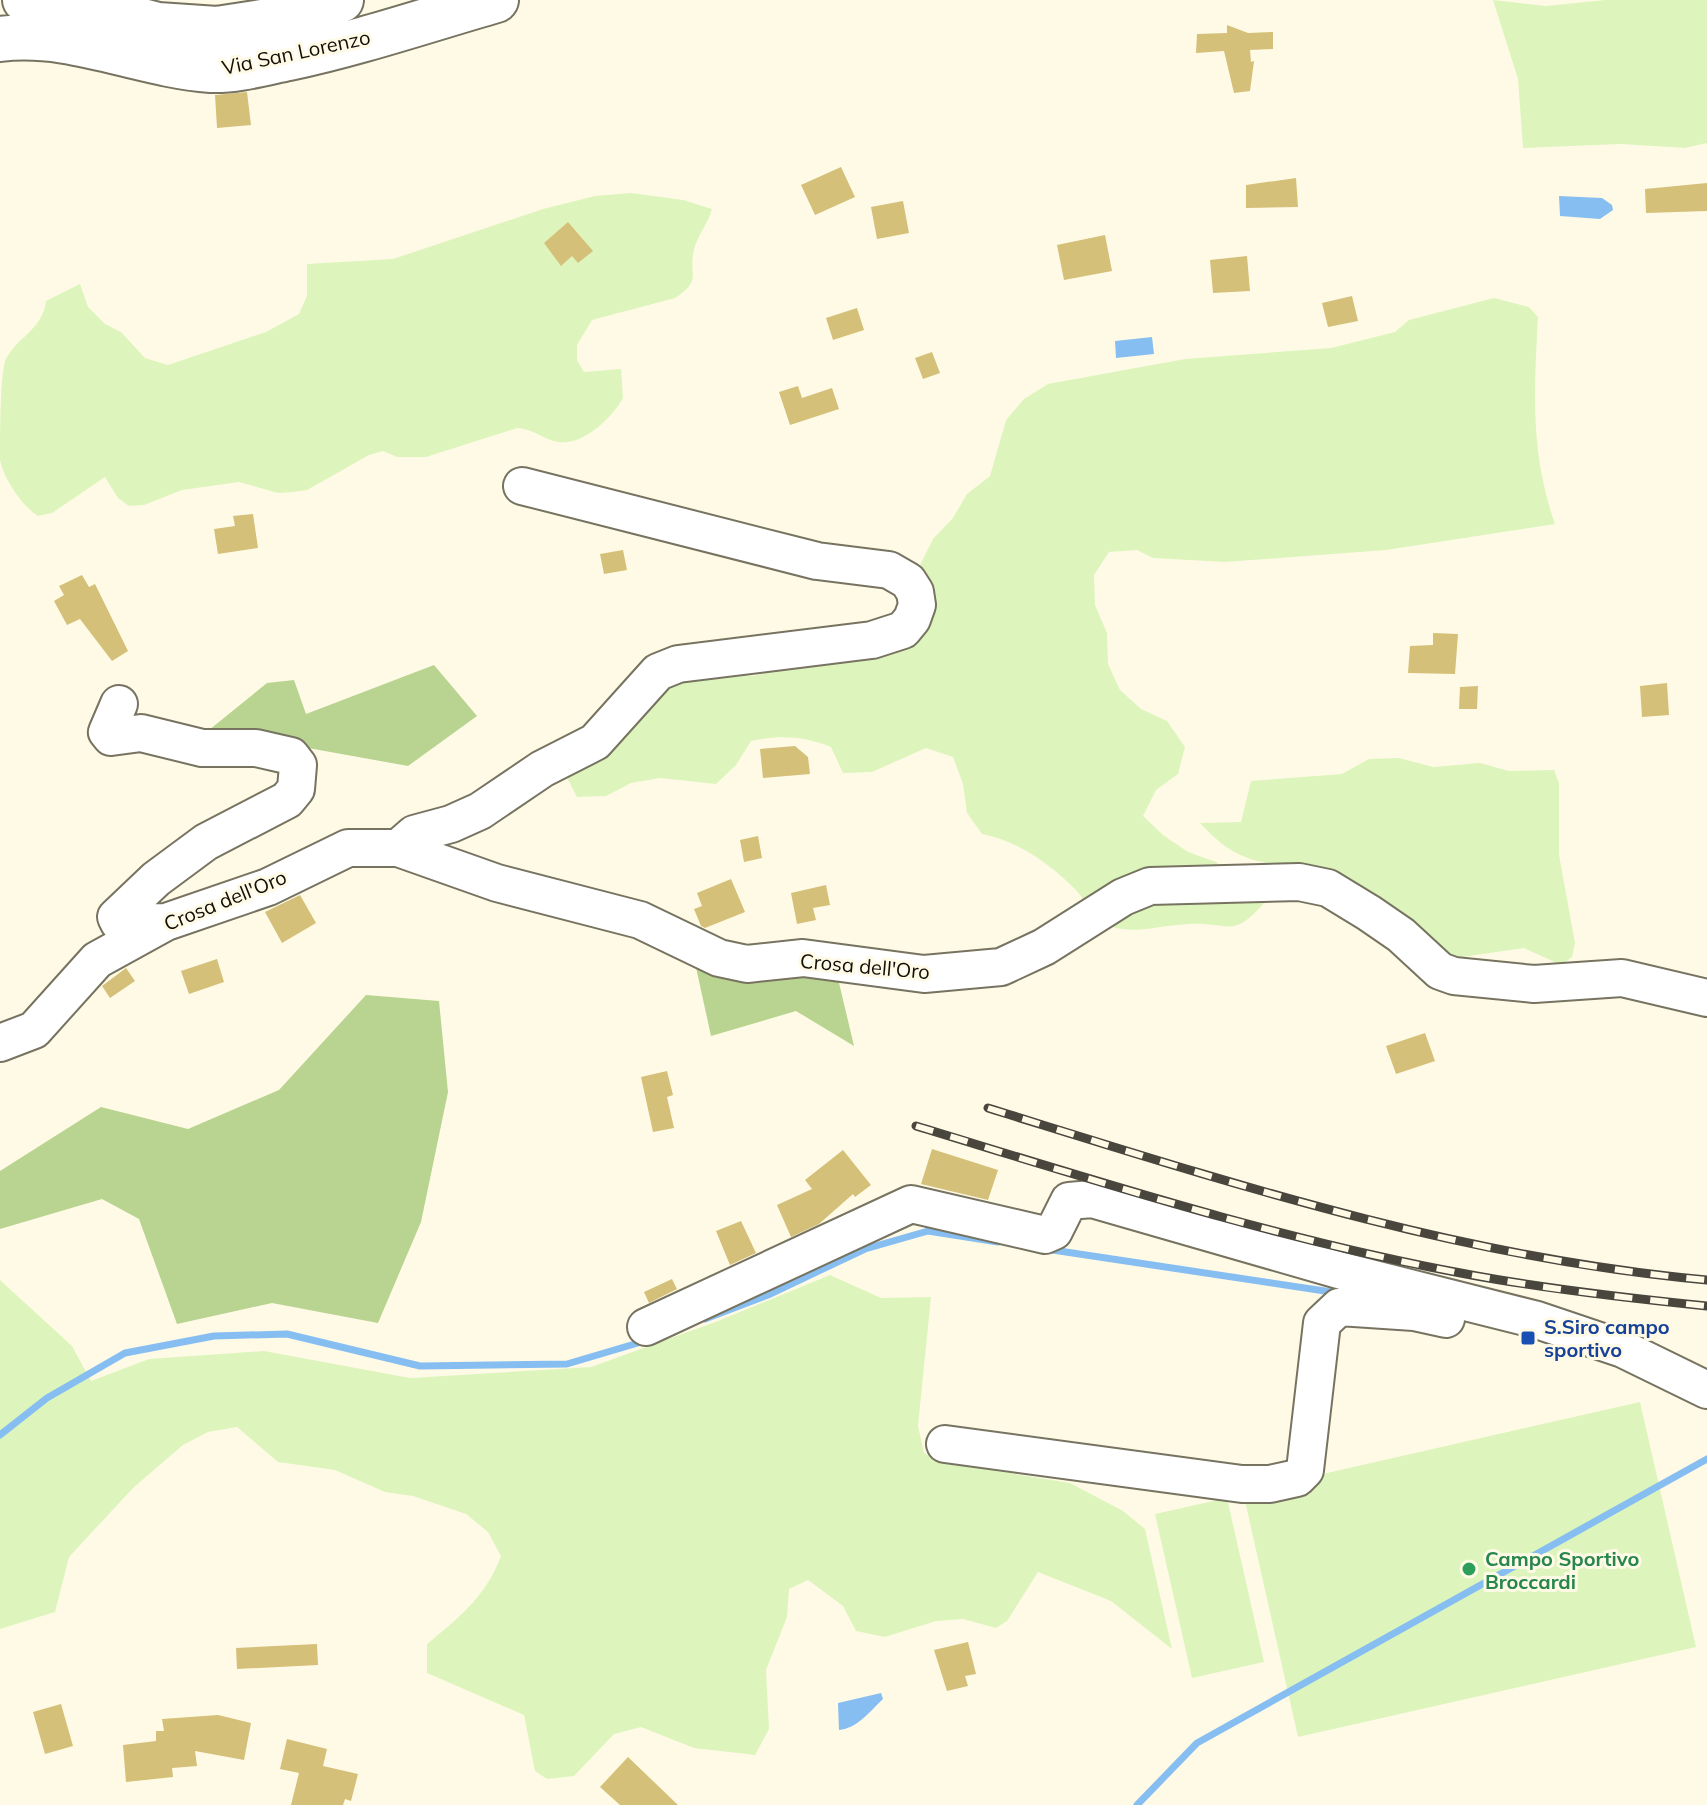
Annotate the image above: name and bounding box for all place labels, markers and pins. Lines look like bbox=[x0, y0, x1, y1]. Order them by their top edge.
place label: S.Siro campo sportivo bbox=[1544, 1314, 1670, 1362]
marker: S.Siro campo sportivo bbox=[1519, 1329, 1537, 1347]
place label: Campo Sportivo Broccardi bbox=[1485, 1546, 1639, 1594]
marker: Campo Sportivo Broccardi bbox=[1460, 1560, 1478, 1578]

